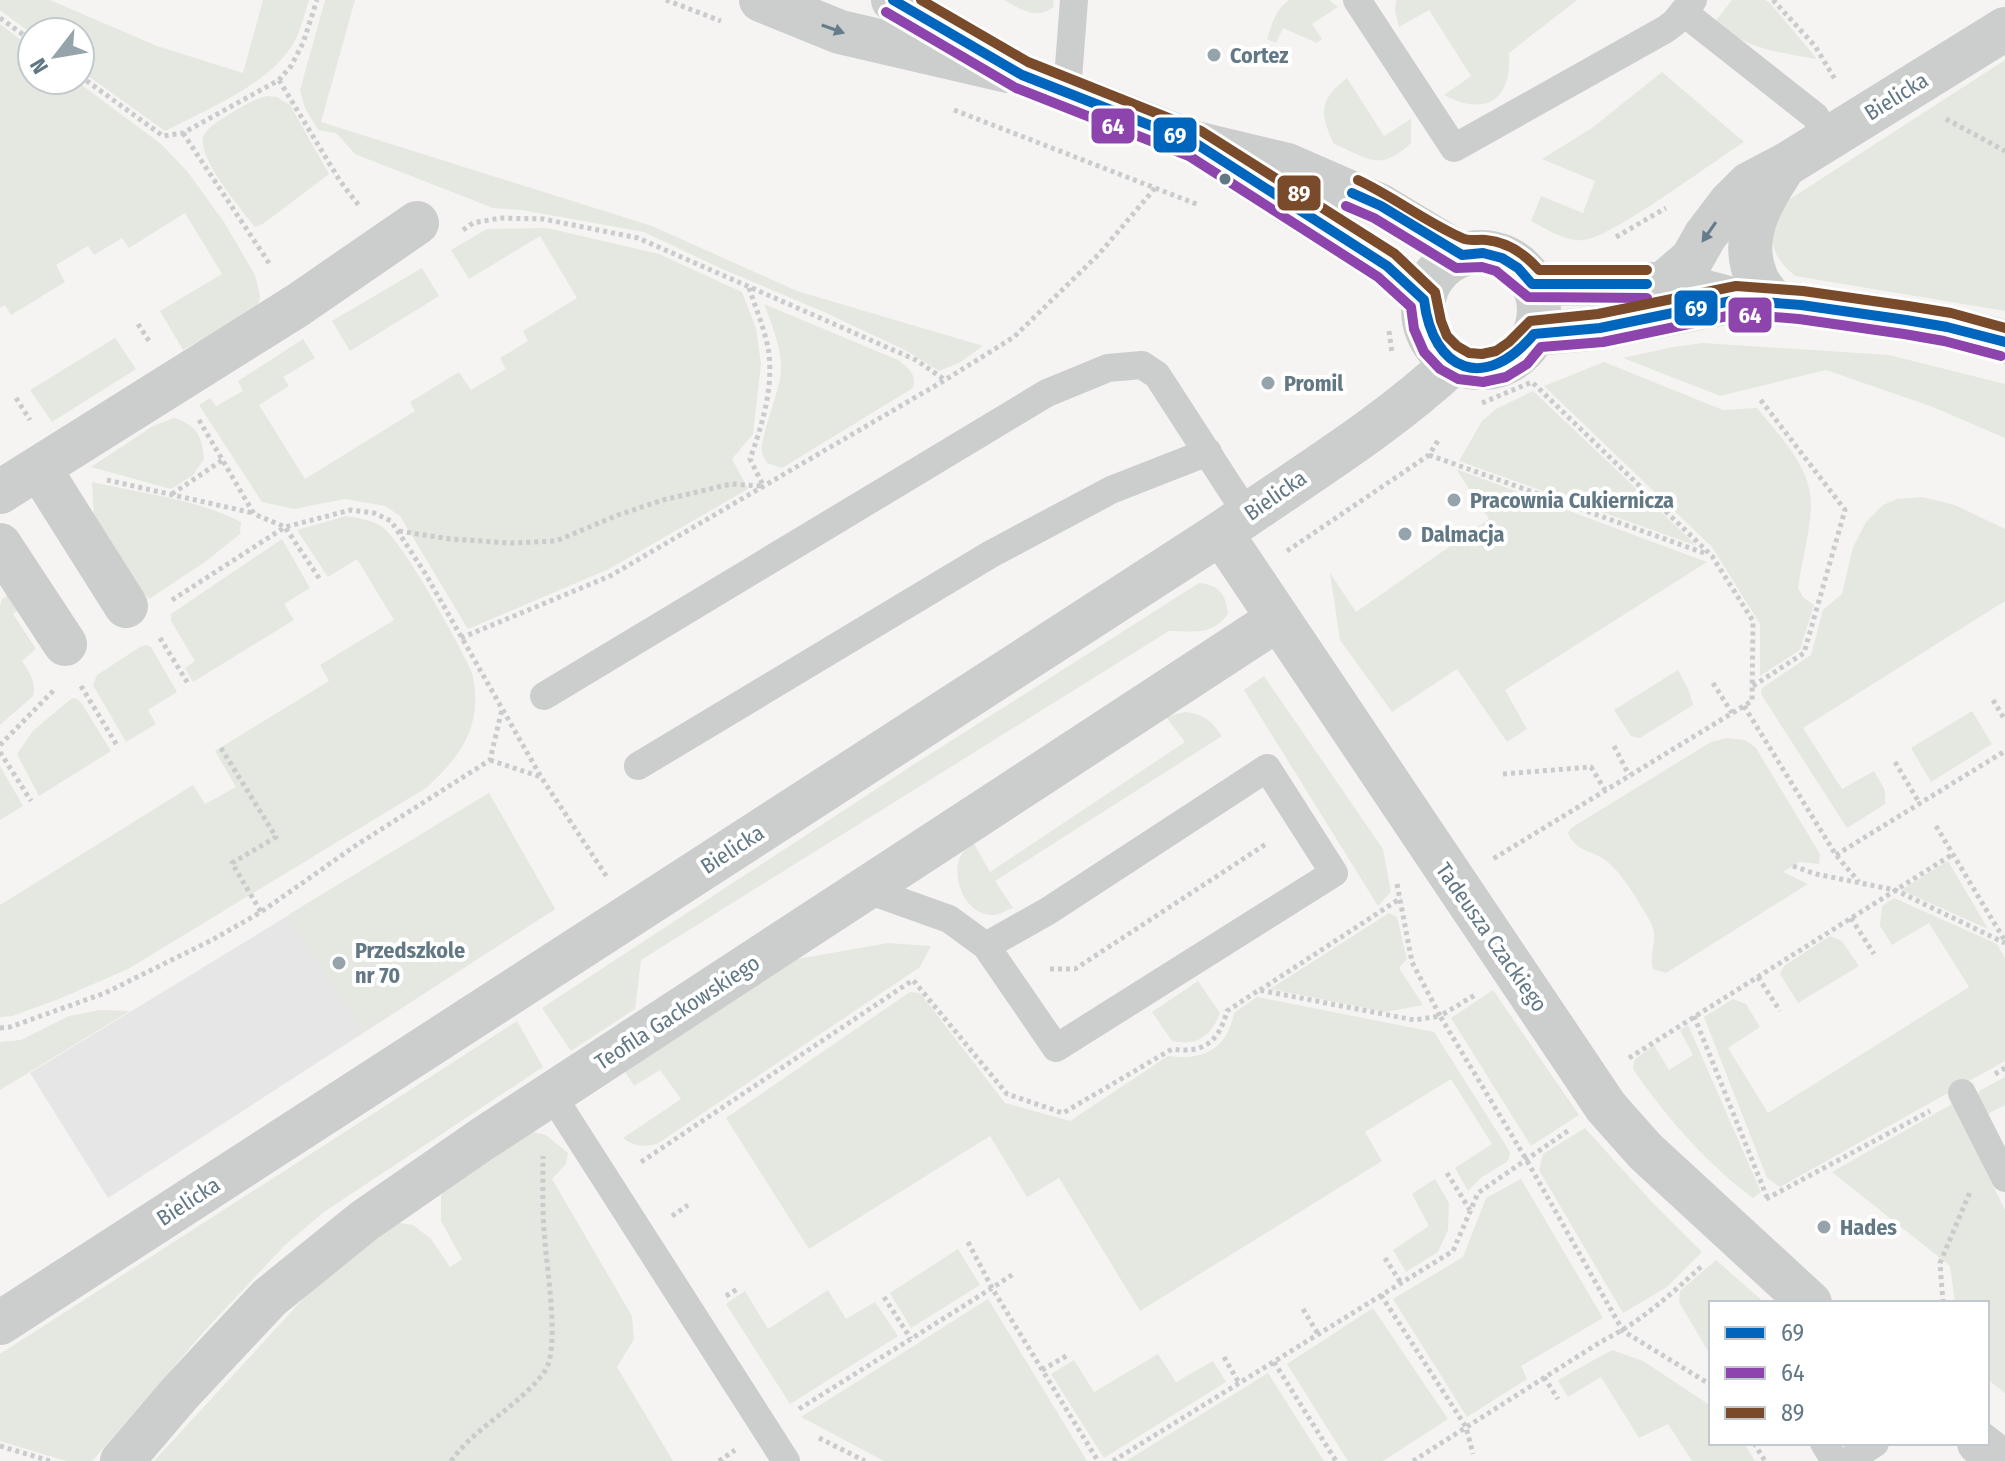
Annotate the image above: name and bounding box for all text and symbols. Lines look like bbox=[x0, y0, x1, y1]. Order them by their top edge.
north arrow bbox=[16, 16, 96, 96]
one-way arrow bbox=[821, 23, 845, 36]
place label: Cortez bbox=[1230, 42, 1288, 69]
marker: Cortez bbox=[1205, 46, 1223, 64]
text: N bbox=[24, 53, 54, 79]
street label: Bielicka bbox=[1859, 66, 1933, 126]
line badge: 64 bbox=[1090, 107, 1136, 145]
text: 64 bbox=[1102, 113, 1124, 140]
line badge: 69 bbox=[1152, 116, 1198, 154]
text: 69 bbox=[1164, 122, 1186, 149]
unlabelled marker bbox=[1217, 171, 1233, 187]
line badge: 89 bbox=[1276, 174, 1322, 212]
text: 89 bbox=[1288, 180, 1310, 207]
one-way arrow bbox=[1702, 222, 1717, 243]
line badge: 69 bbox=[1673, 289, 1719, 327]
text: 69 bbox=[1685, 295, 1707, 322]
line badge: 64 bbox=[1727, 296, 1773, 334]
text: 64 bbox=[1739, 302, 1761, 329]
place label: Promil bbox=[1284, 370, 1344, 397]
marker: Promil bbox=[1259, 374, 1277, 392]
street label: Bielicka bbox=[1239, 464, 1312, 527]
place label: Pracownia Cukiernicza bbox=[1470, 487, 1674, 514]
marker: Pracownia Cukiernicza bbox=[1445, 491, 1463, 509]
place label: Dalmacja bbox=[1421, 521, 1505, 548]
marker: Dalmacja bbox=[1396, 525, 1414, 543]
street label: Bielicka bbox=[696, 819, 769, 880]
street label: Tadeusza Czackiego bbox=[1430, 858, 1553, 1017]
place label: Przedszkole nr 70 bbox=[355, 937, 465, 989]
street label: Teofila Gackowskiego bbox=[590, 949, 765, 1076]
marker: Przedszkole nr 70 bbox=[330, 954, 348, 972]
street label: Bielicka bbox=[152, 1171, 225, 1232]
place label: Hades bbox=[1840, 1214, 1897, 1241]
marker: Hades bbox=[1815, 1218, 1833, 1236]
legend bbox=[1709, 1301, 1989, 1445]
text: 69 bbox=[1781, 1319, 1804, 1347]
text: 64 bbox=[1781, 1359, 1805, 1387]
text: 89 bbox=[1781, 1399, 1804, 1427]

